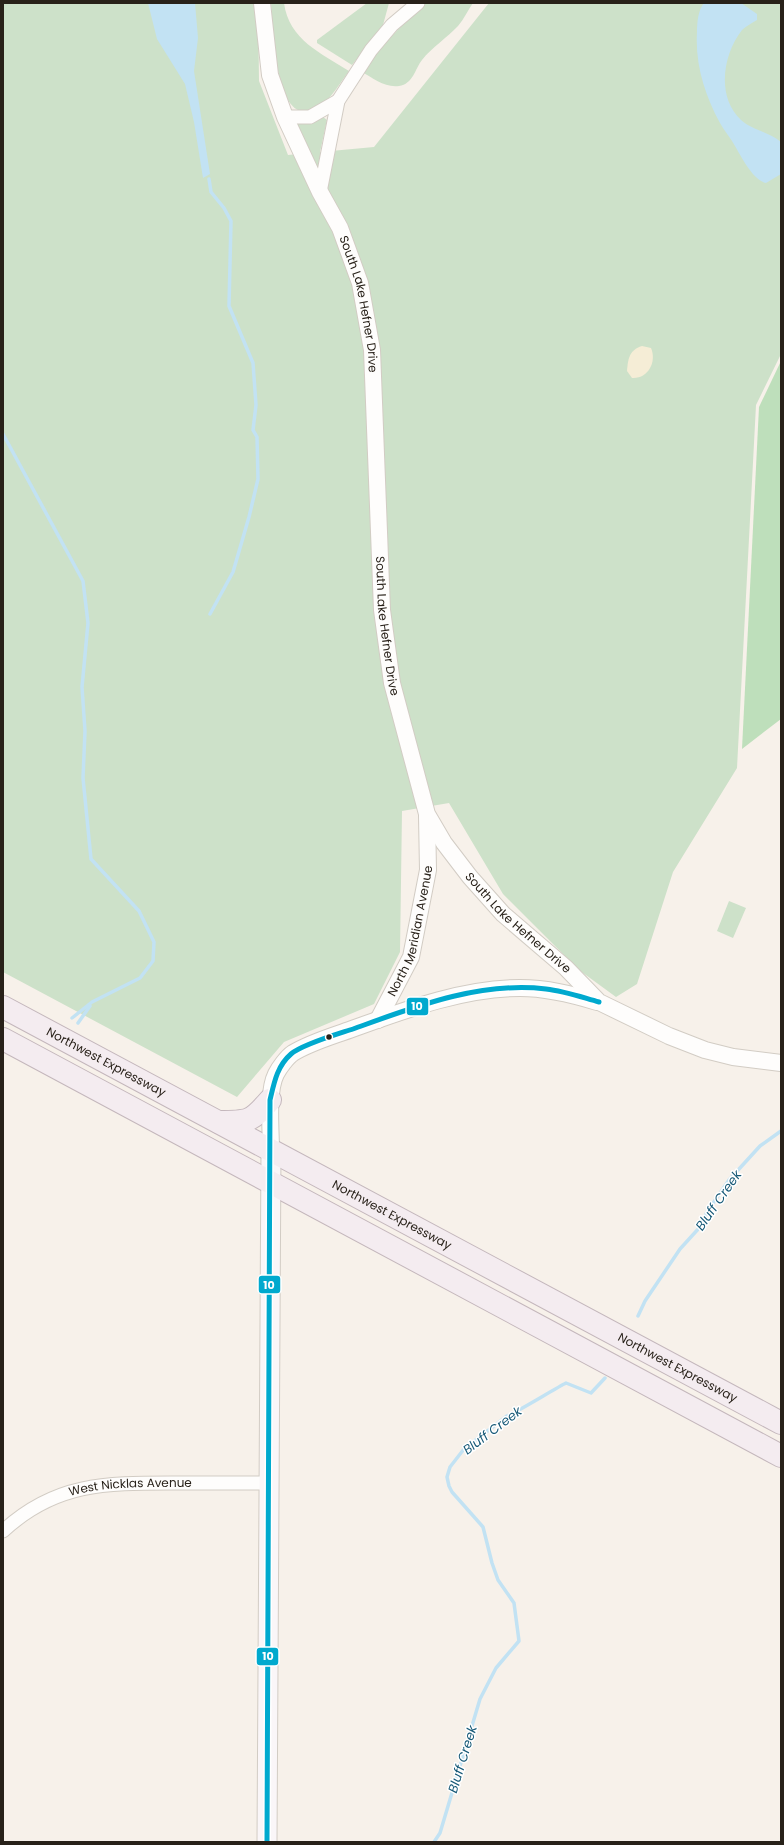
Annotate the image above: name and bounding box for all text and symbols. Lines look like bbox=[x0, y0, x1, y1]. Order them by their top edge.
street label: South Lake Hefner Drive bbox=[335, 233, 382, 373]
street label: South Lake Hefner Drive bbox=[372, 556, 404, 697]
street label: North Meridian Avenue bbox=[383, 865, 436, 999]
street label: South Lake Hefner Drive bbox=[461, 869, 575, 977]
line badge: 10 bbox=[406, 997, 429, 1016]
text: 10 bbox=[411, 998, 423, 1014]
street label: Northwest Expressway bbox=[44, 1023, 169, 1101]
unlabelled marker bbox=[324, 1032, 334, 1042]
water label: Bluff Creek bbox=[691, 1165, 747, 1234]
street label: Northwest Expressway bbox=[329, 1176, 455, 1253]
line badge: 10 bbox=[258, 1275, 281, 1294]
text: 10 bbox=[263, 1277, 275, 1293]
street label: Northwest Expressway bbox=[615, 1328, 741, 1406]
water label: Bluff Creek bbox=[459, 1401, 527, 1459]
street label: West Nicklas Avenue bbox=[67, 1474, 192, 1500]
line badge: 10 bbox=[256, 1647, 279, 1666]
text: 10 bbox=[262, 1648, 274, 1664]
water label: Bluff Creek bbox=[443, 1722, 482, 1795]

